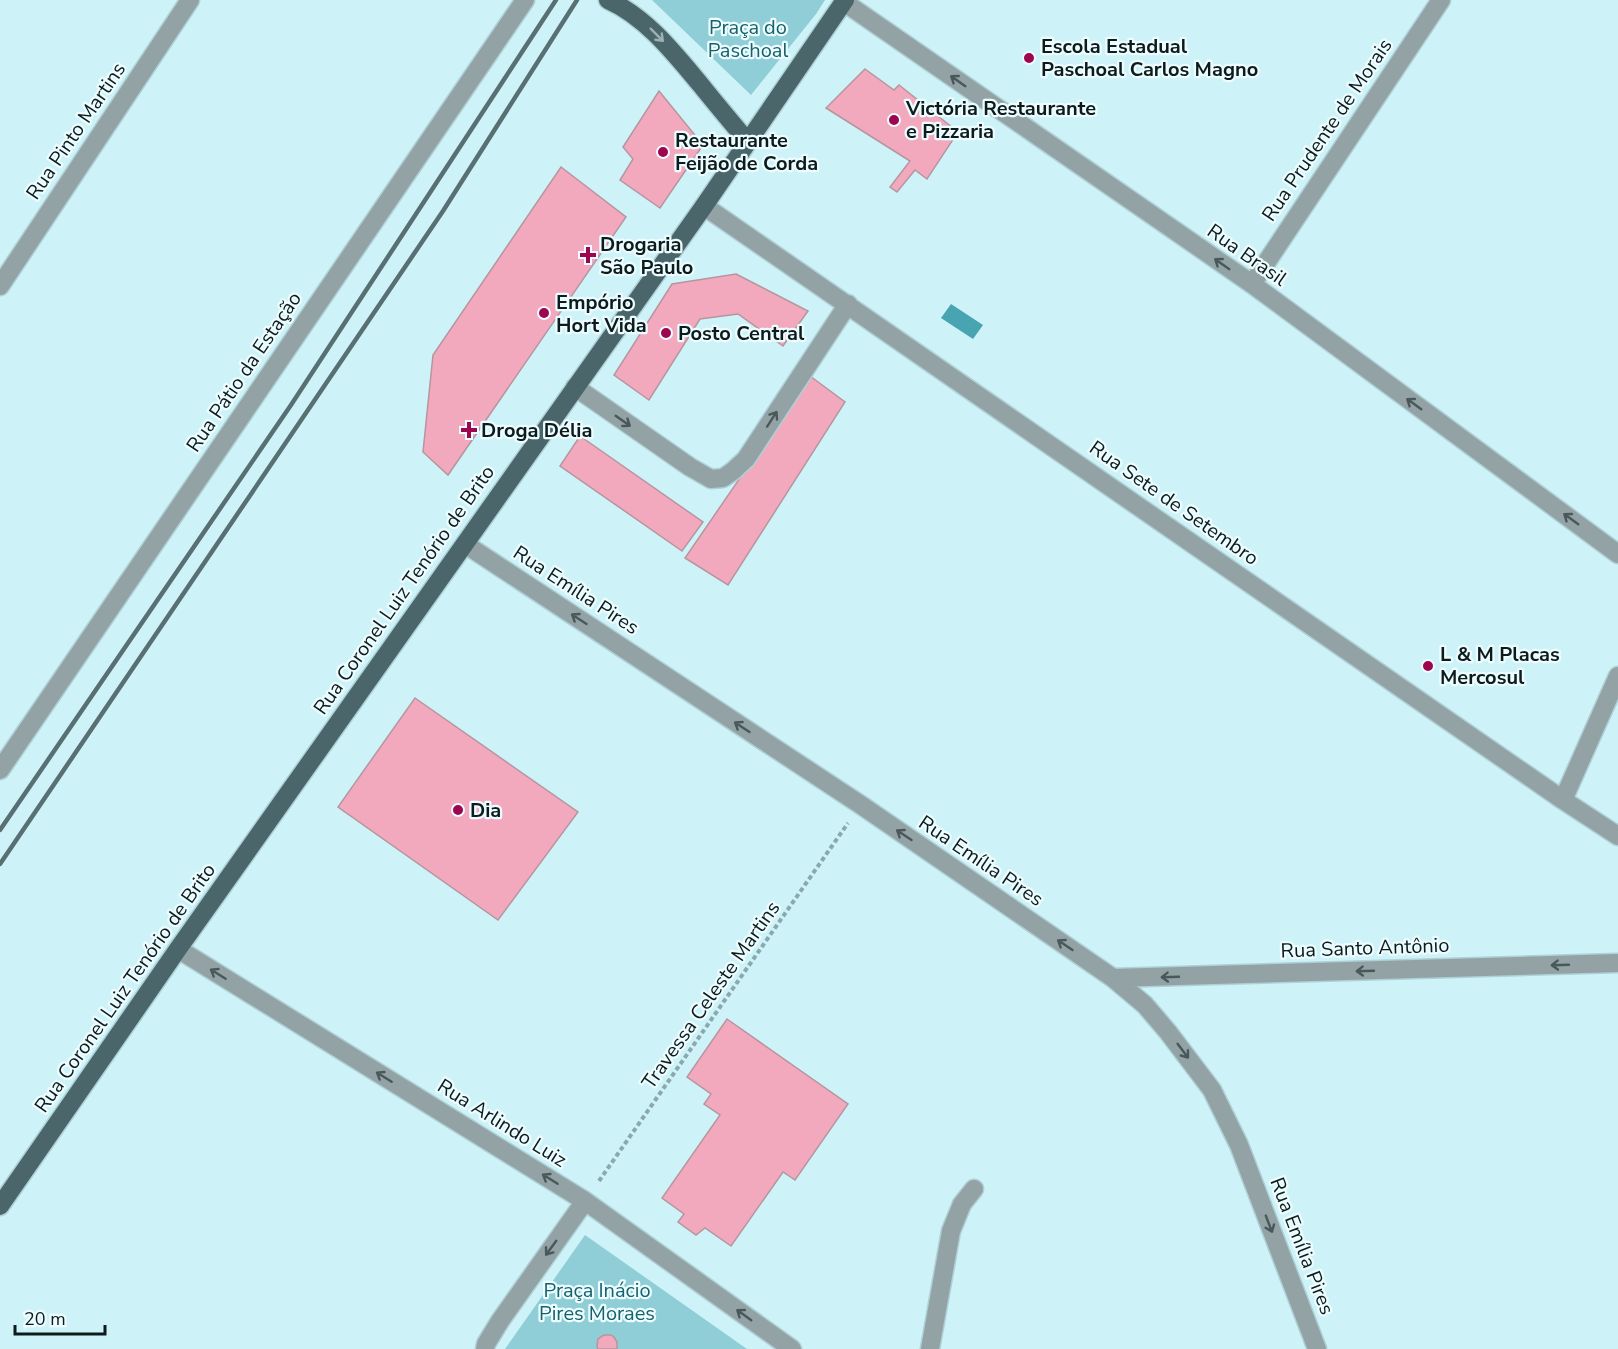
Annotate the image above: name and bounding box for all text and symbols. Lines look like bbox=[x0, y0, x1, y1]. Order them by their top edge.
park label: Praça do Paschoal bbox=[708, 14, 788, 64]
one-way arrow bbox=[649, 28, 664, 43]
place label: Escola Estadual Paschoal Carlos Magno bbox=[1041, 33, 1258, 83]
street label: Rua Prudente de Morais bbox=[1256, 33, 1398, 227]
marker: Escola Estadual Paschoal Carlos Magno bbox=[1022, 51, 1036, 65]
street label: Rua Pinto Martins bbox=[20, 57, 132, 205]
one-way arrow bbox=[951, 75, 967, 87]
place label: Victória Restaurante e Pizzaria bbox=[905, 95, 1096, 145]
marker: Victória Restaurante e Pizzaria bbox=[887, 113, 901, 127]
place label: Restaurante Feijão de Corda bbox=[675, 127, 818, 177]
marker: Restaurante Feijão de Corda bbox=[656, 145, 670, 159]
street label: Rua Brasil bbox=[1202, 218, 1292, 292]
place label: Drogaria São Paulo bbox=[600, 231, 693, 281]
marker: Drogaria São Paulo bbox=[581, 248, 595, 262]
one-way arrow bbox=[1215, 258, 1231, 270]
street label: Rua Pátio da Estação bbox=[180, 287, 308, 457]
place label: Empório Hort Vida bbox=[556, 289, 647, 339]
marker: Empório Hort Vida bbox=[537, 306, 551, 320]
place label: Posto Central bbox=[678, 320, 805, 347]
marker: Posto Central bbox=[659, 326, 673, 340]
one-way arrow bbox=[1406, 397, 1422, 410]
one-way arrow bbox=[766, 411, 778, 427]
one-way arrow bbox=[615, 415, 631, 427]
place label: Droga Délia bbox=[481, 417, 592, 444]
marker: Droga Délia bbox=[462, 423, 476, 437]
street label: Rua Sete de Setembro bbox=[1084, 434, 1264, 572]
street label: Rua Coronel Luiz Tenório de Brito bbox=[307, 460, 501, 720]
one-way arrow bbox=[1563, 513, 1579, 525]
street label: Rua Emília Pires bbox=[508, 539, 644, 641]
one-way arrow bbox=[571, 613, 588, 625]
place label: L & M Placas Mercosul bbox=[1440, 641, 1560, 691]
marker: L & M Placas Mercosul bbox=[1421, 659, 1435, 673]
one-way arrow bbox=[734, 721, 751, 733]
place label: Dia bbox=[470, 797, 501, 824]
marker: Dia bbox=[451, 803, 465, 817]
street label: Rua Emília Pires bbox=[913, 809, 1049, 913]
one-way arrow bbox=[896, 829, 913, 841]
street label: Rua Coronel Luiz Tenório de Brito bbox=[28, 858, 222, 1118]
street label: Travessa Celeste Martins bbox=[636, 896, 786, 1094]
street label: Rua Santo Antônio bbox=[1280, 932, 1450, 964]
one-way arrow bbox=[1057, 939, 1073, 951]
one-way arrow bbox=[1550, 959, 1570, 970]
one-way arrow bbox=[1355, 965, 1375, 976]
one-way arrow bbox=[210, 968, 227, 980]
one-way arrow bbox=[1160, 971, 1180, 982]
one-way arrow bbox=[1176, 1042, 1189, 1058]
one-way arrow bbox=[376, 1070, 393, 1082]
street label: Rua Arlindo Luiz bbox=[432, 1072, 572, 1174]
one-way arrow bbox=[542, 1173, 559, 1185]
street label: Rua Emília Pires bbox=[1263, 1174, 1341, 1318]
one-way arrow bbox=[1265, 1214, 1276, 1233]
one-way arrow bbox=[545, 1240, 557, 1256]
park label: Praça Inácio Pires Moraes bbox=[539, 1277, 655, 1327]
scale bar bbox=[15, 1298, 105, 1336]
text: 20 m bbox=[24, 1307, 66, 1331]
one-way arrow bbox=[737, 1309, 753, 1321]

